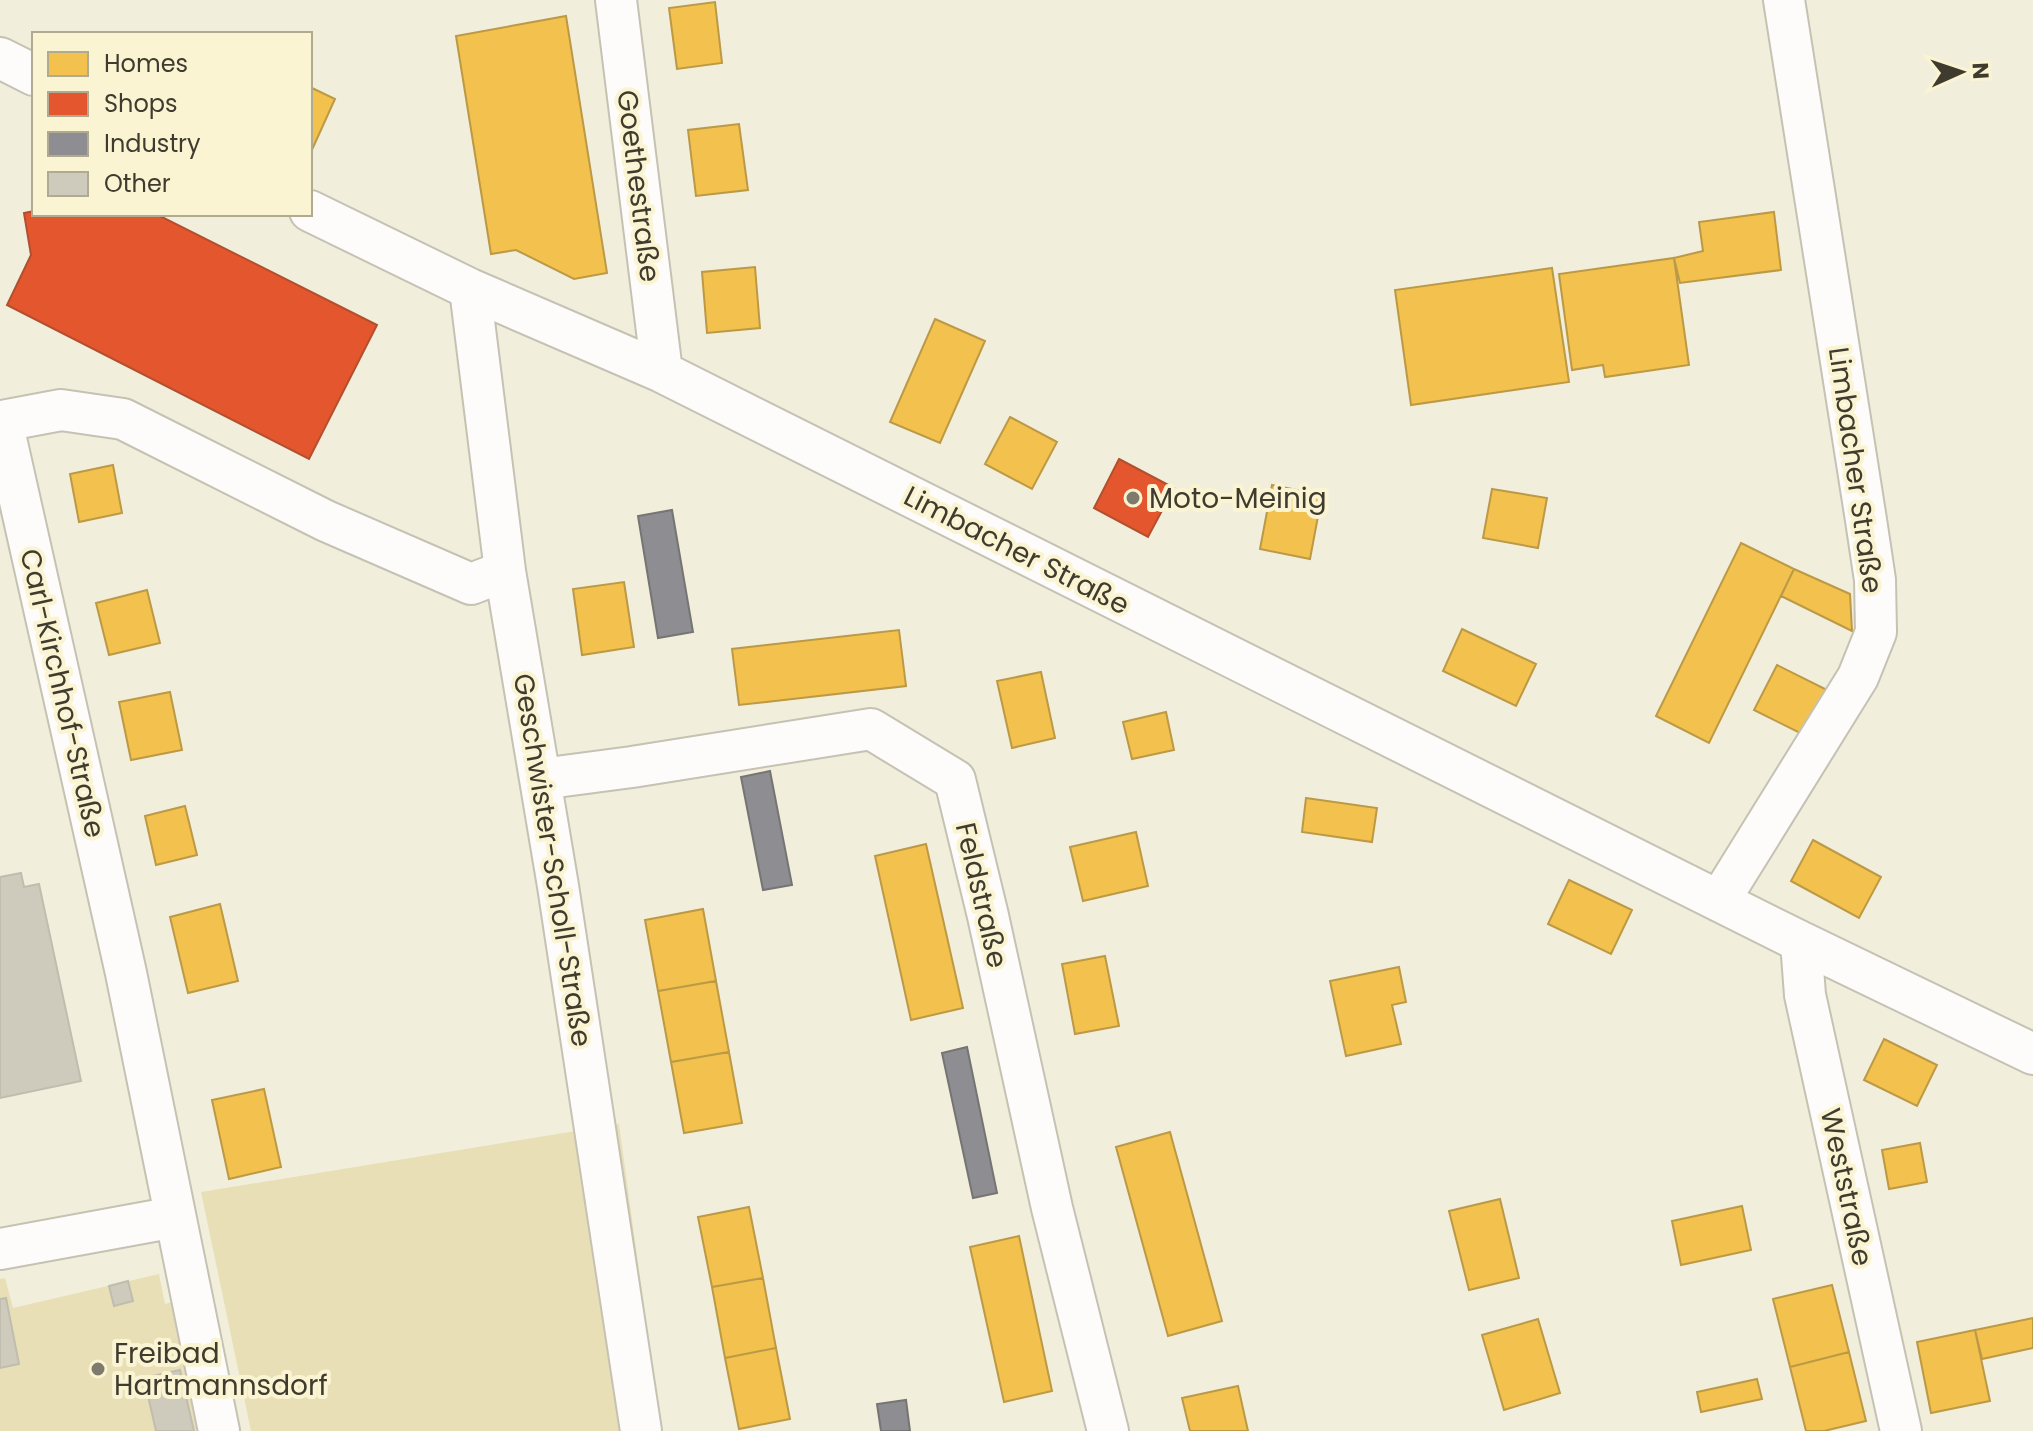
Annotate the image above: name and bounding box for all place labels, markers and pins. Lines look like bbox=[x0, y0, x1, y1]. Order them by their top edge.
place label: Moto-Meinig bbox=[1149, 479, 1327, 518]
marker: Moto-Meinig bbox=[1124, 489, 1142, 507]
place label: Freibad Hartmannsdorf bbox=[114, 1334, 328, 1405]
marker: Freibad Hartmannsdorf bbox=[89, 1360, 107, 1378]

